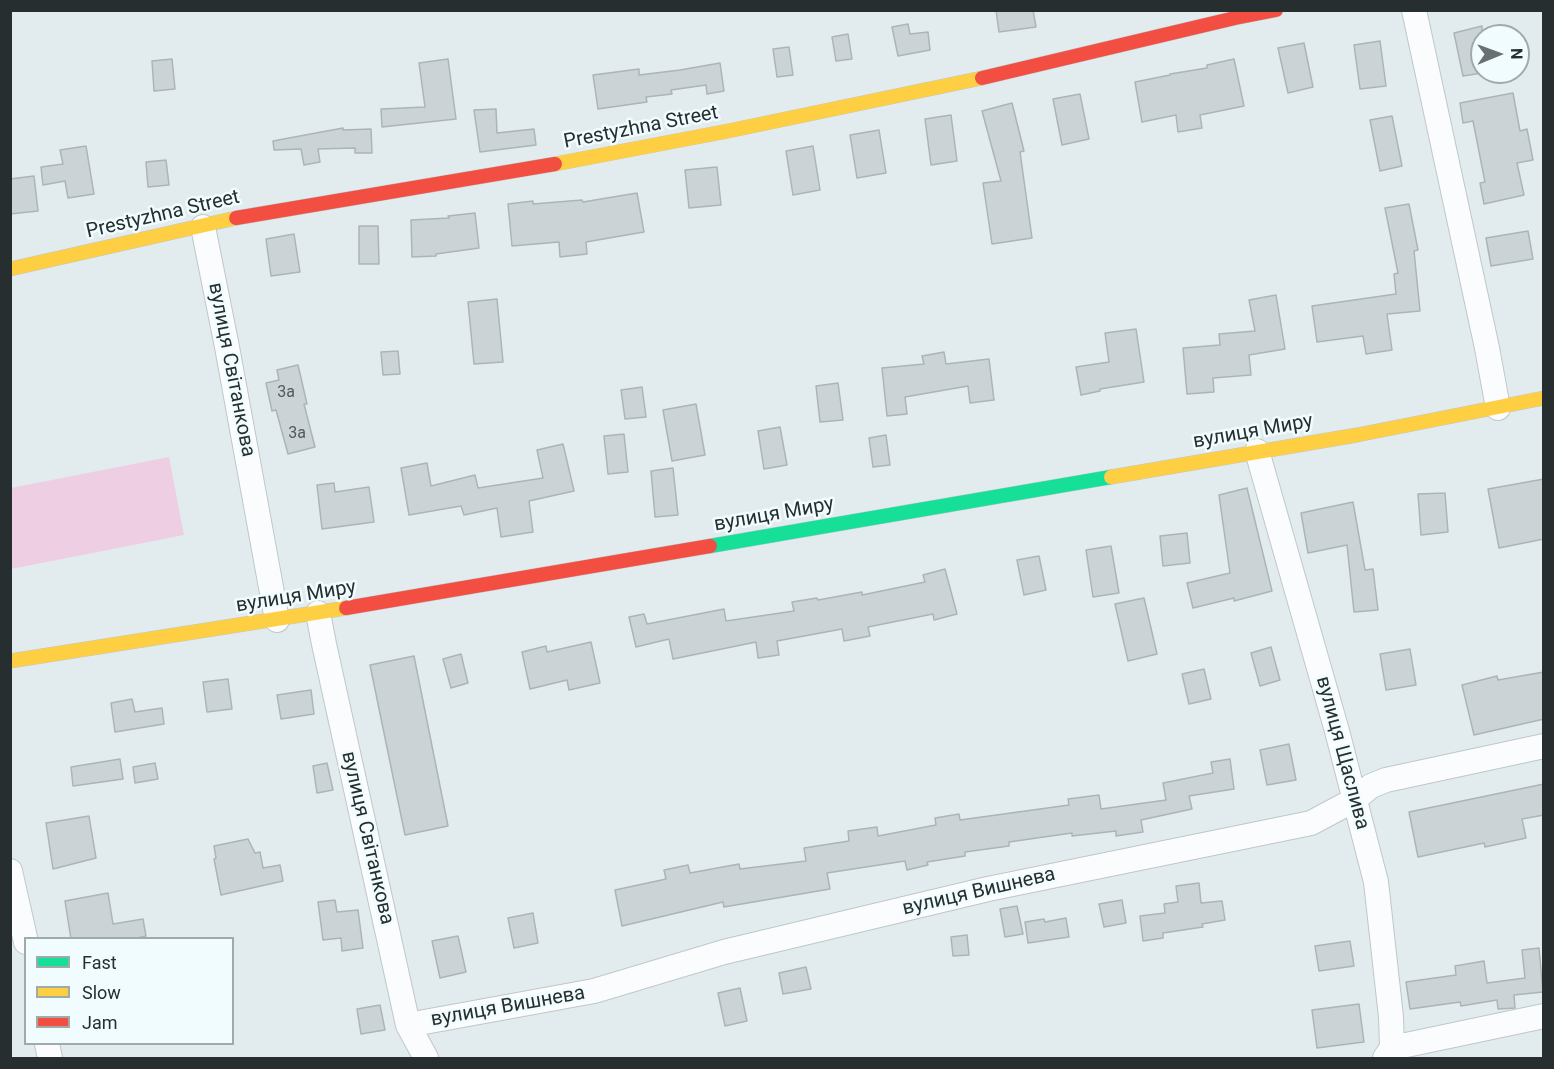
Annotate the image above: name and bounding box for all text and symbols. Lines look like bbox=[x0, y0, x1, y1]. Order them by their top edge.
north arrow bbox=[1470, 24, 1530, 84]
text: N bbox=[1507, 48, 1526, 60]
street label: Prestyzhna Street bbox=[562, 101, 720, 155]
street label: Prestyzhna Street bbox=[84, 186, 242, 244]
street label: вулиця Світанкова bbox=[202, 281, 260, 459]
house number: 3а bbox=[277, 383, 295, 403]
street label: вулиця Миру bbox=[1191, 410, 1315, 454]
house number: 3а bbox=[288, 424, 306, 444]
street label: вулиця Миру bbox=[712, 493, 836, 537]
street label: вулиця Миру bbox=[234, 576, 358, 618]
street label: вулиця Щаслива bbox=[1310, 674, 1374, 832]
street label: вулиця Світанкова bbox=[335, 749, 399, 927]
street label: вулиця Вишнева bbox=[900, 863, 1058, 921]
legend bbox=[24, 937, 234, 1045]
text: Fast bbox=[82, 952, 117, 973]
text: Slow bbox=[82, 982, 121, 1003]
street label: вулиця Вишнева bbox=[429, 982, 587, 1032]
text: Jam bbox=[82, 1012, 118, 1033]

